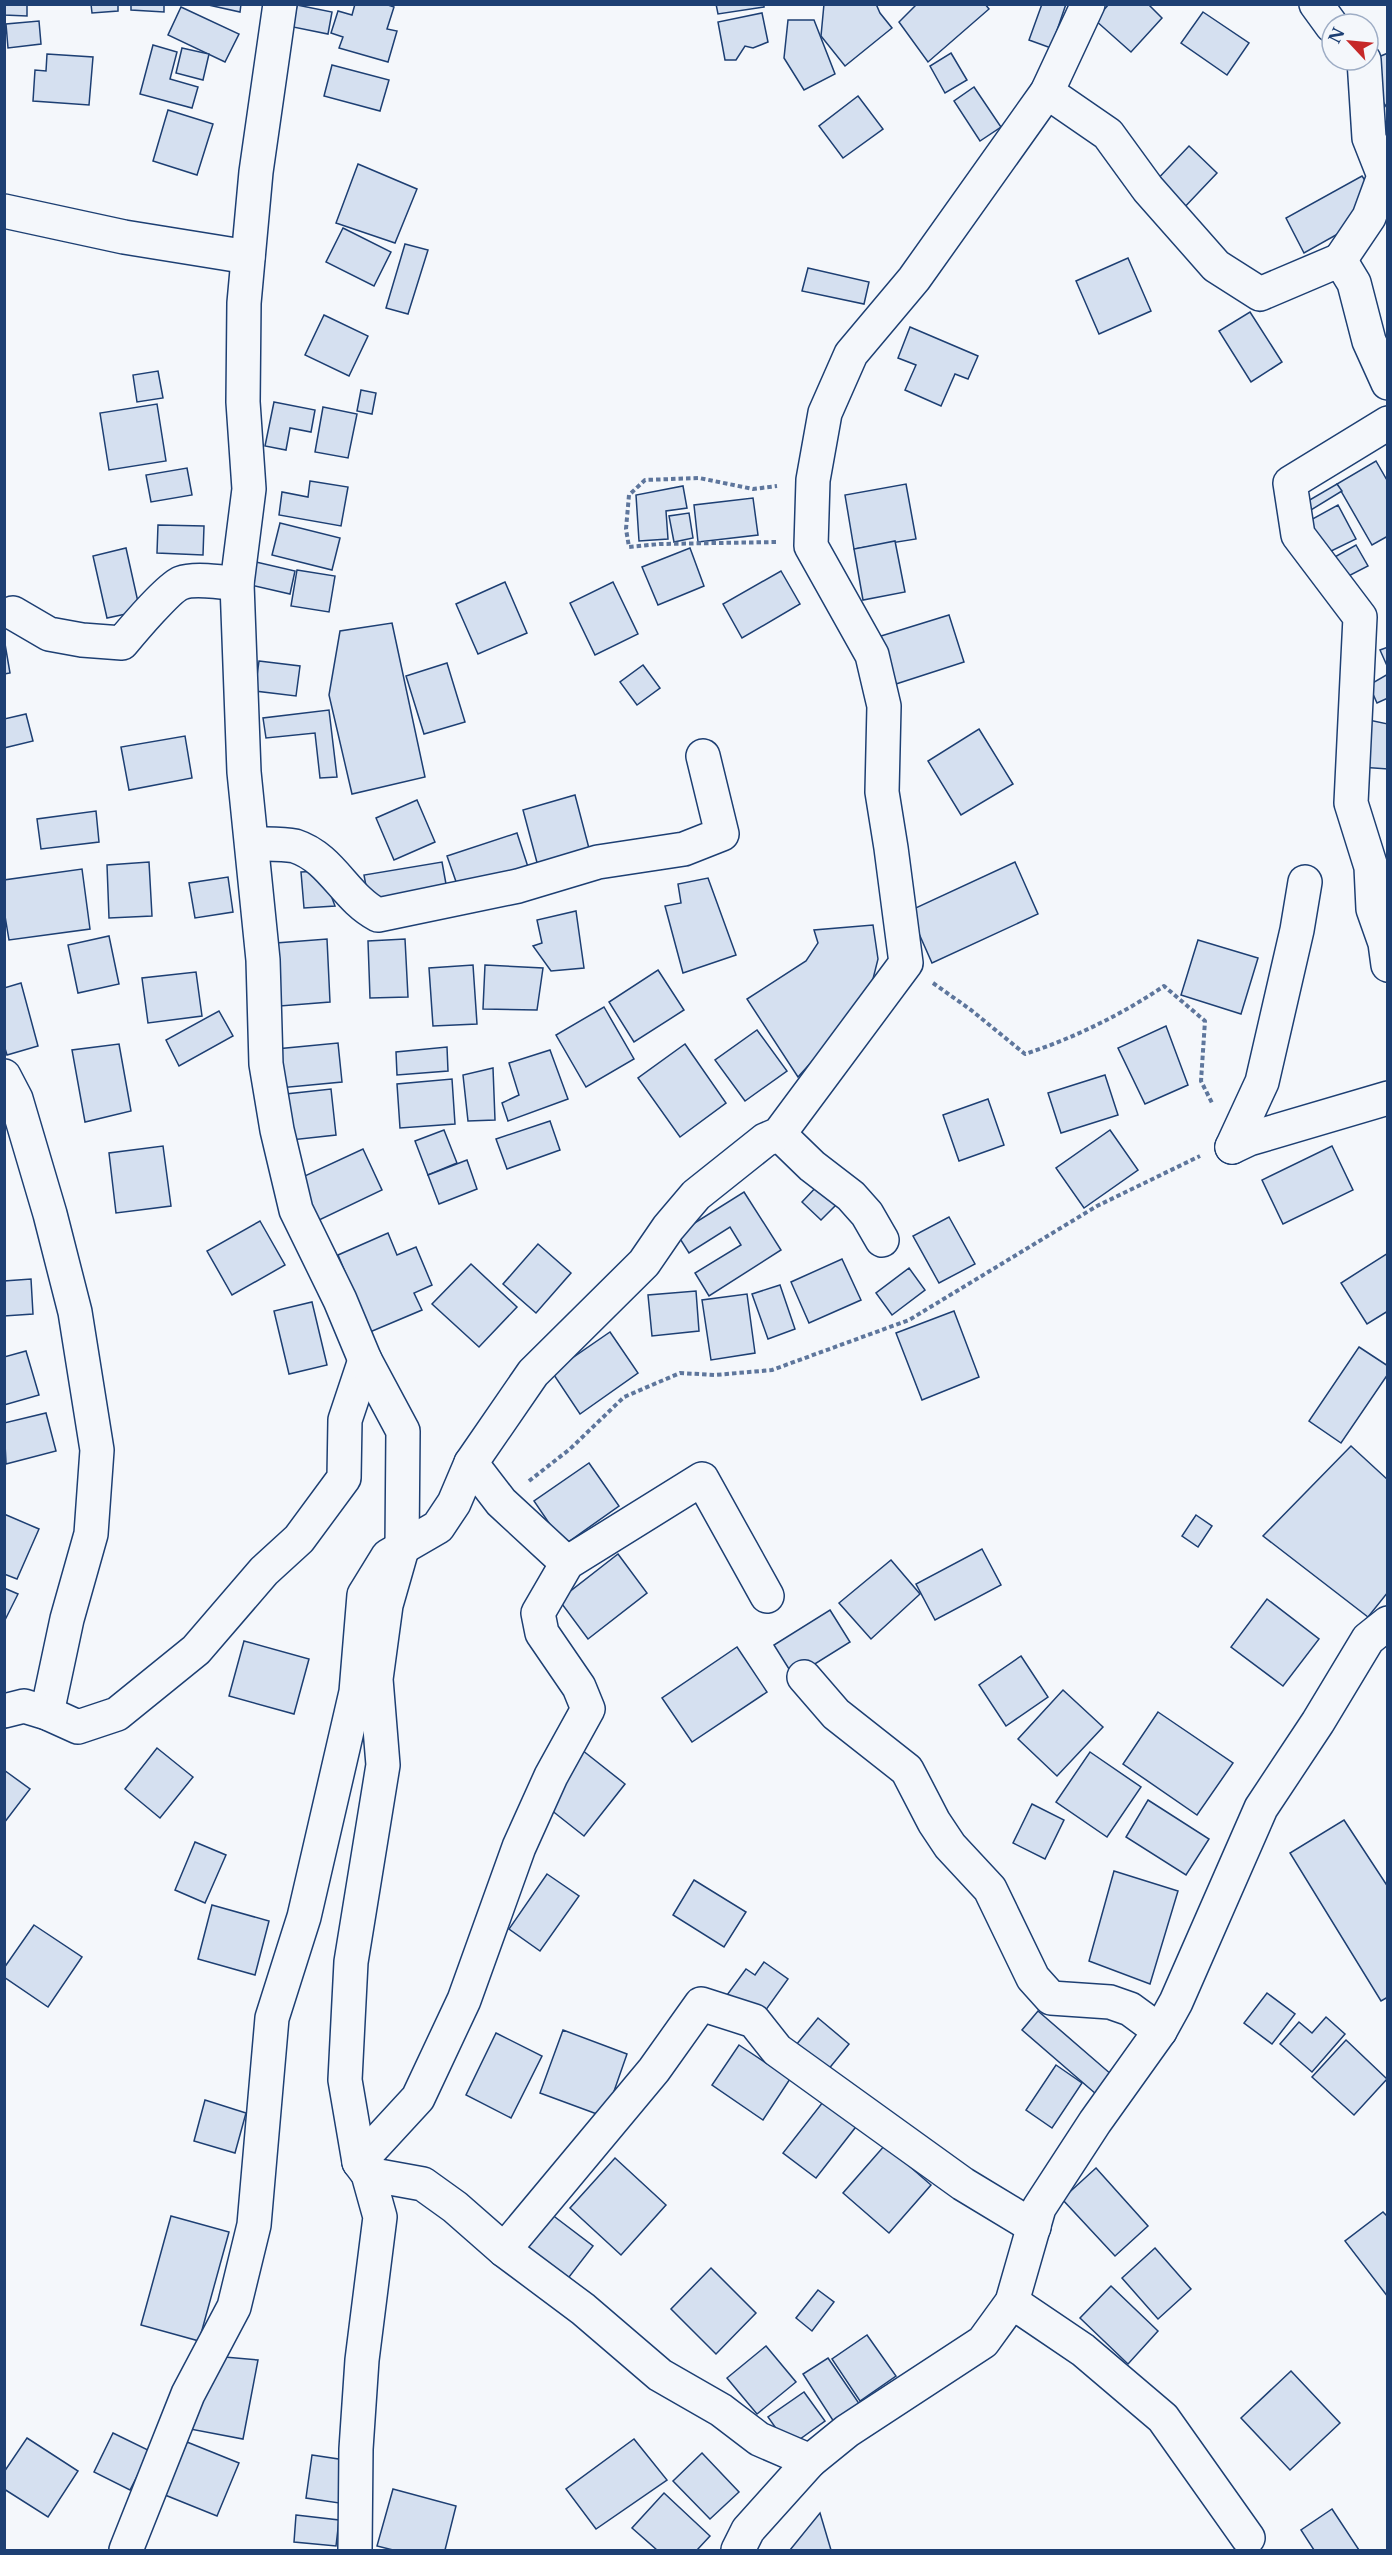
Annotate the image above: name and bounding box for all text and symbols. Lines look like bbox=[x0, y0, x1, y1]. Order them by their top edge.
north arrow bbox=[1320, 12, 1380, 72]
text: N bbox=[1324, 24, 1349, 47]

